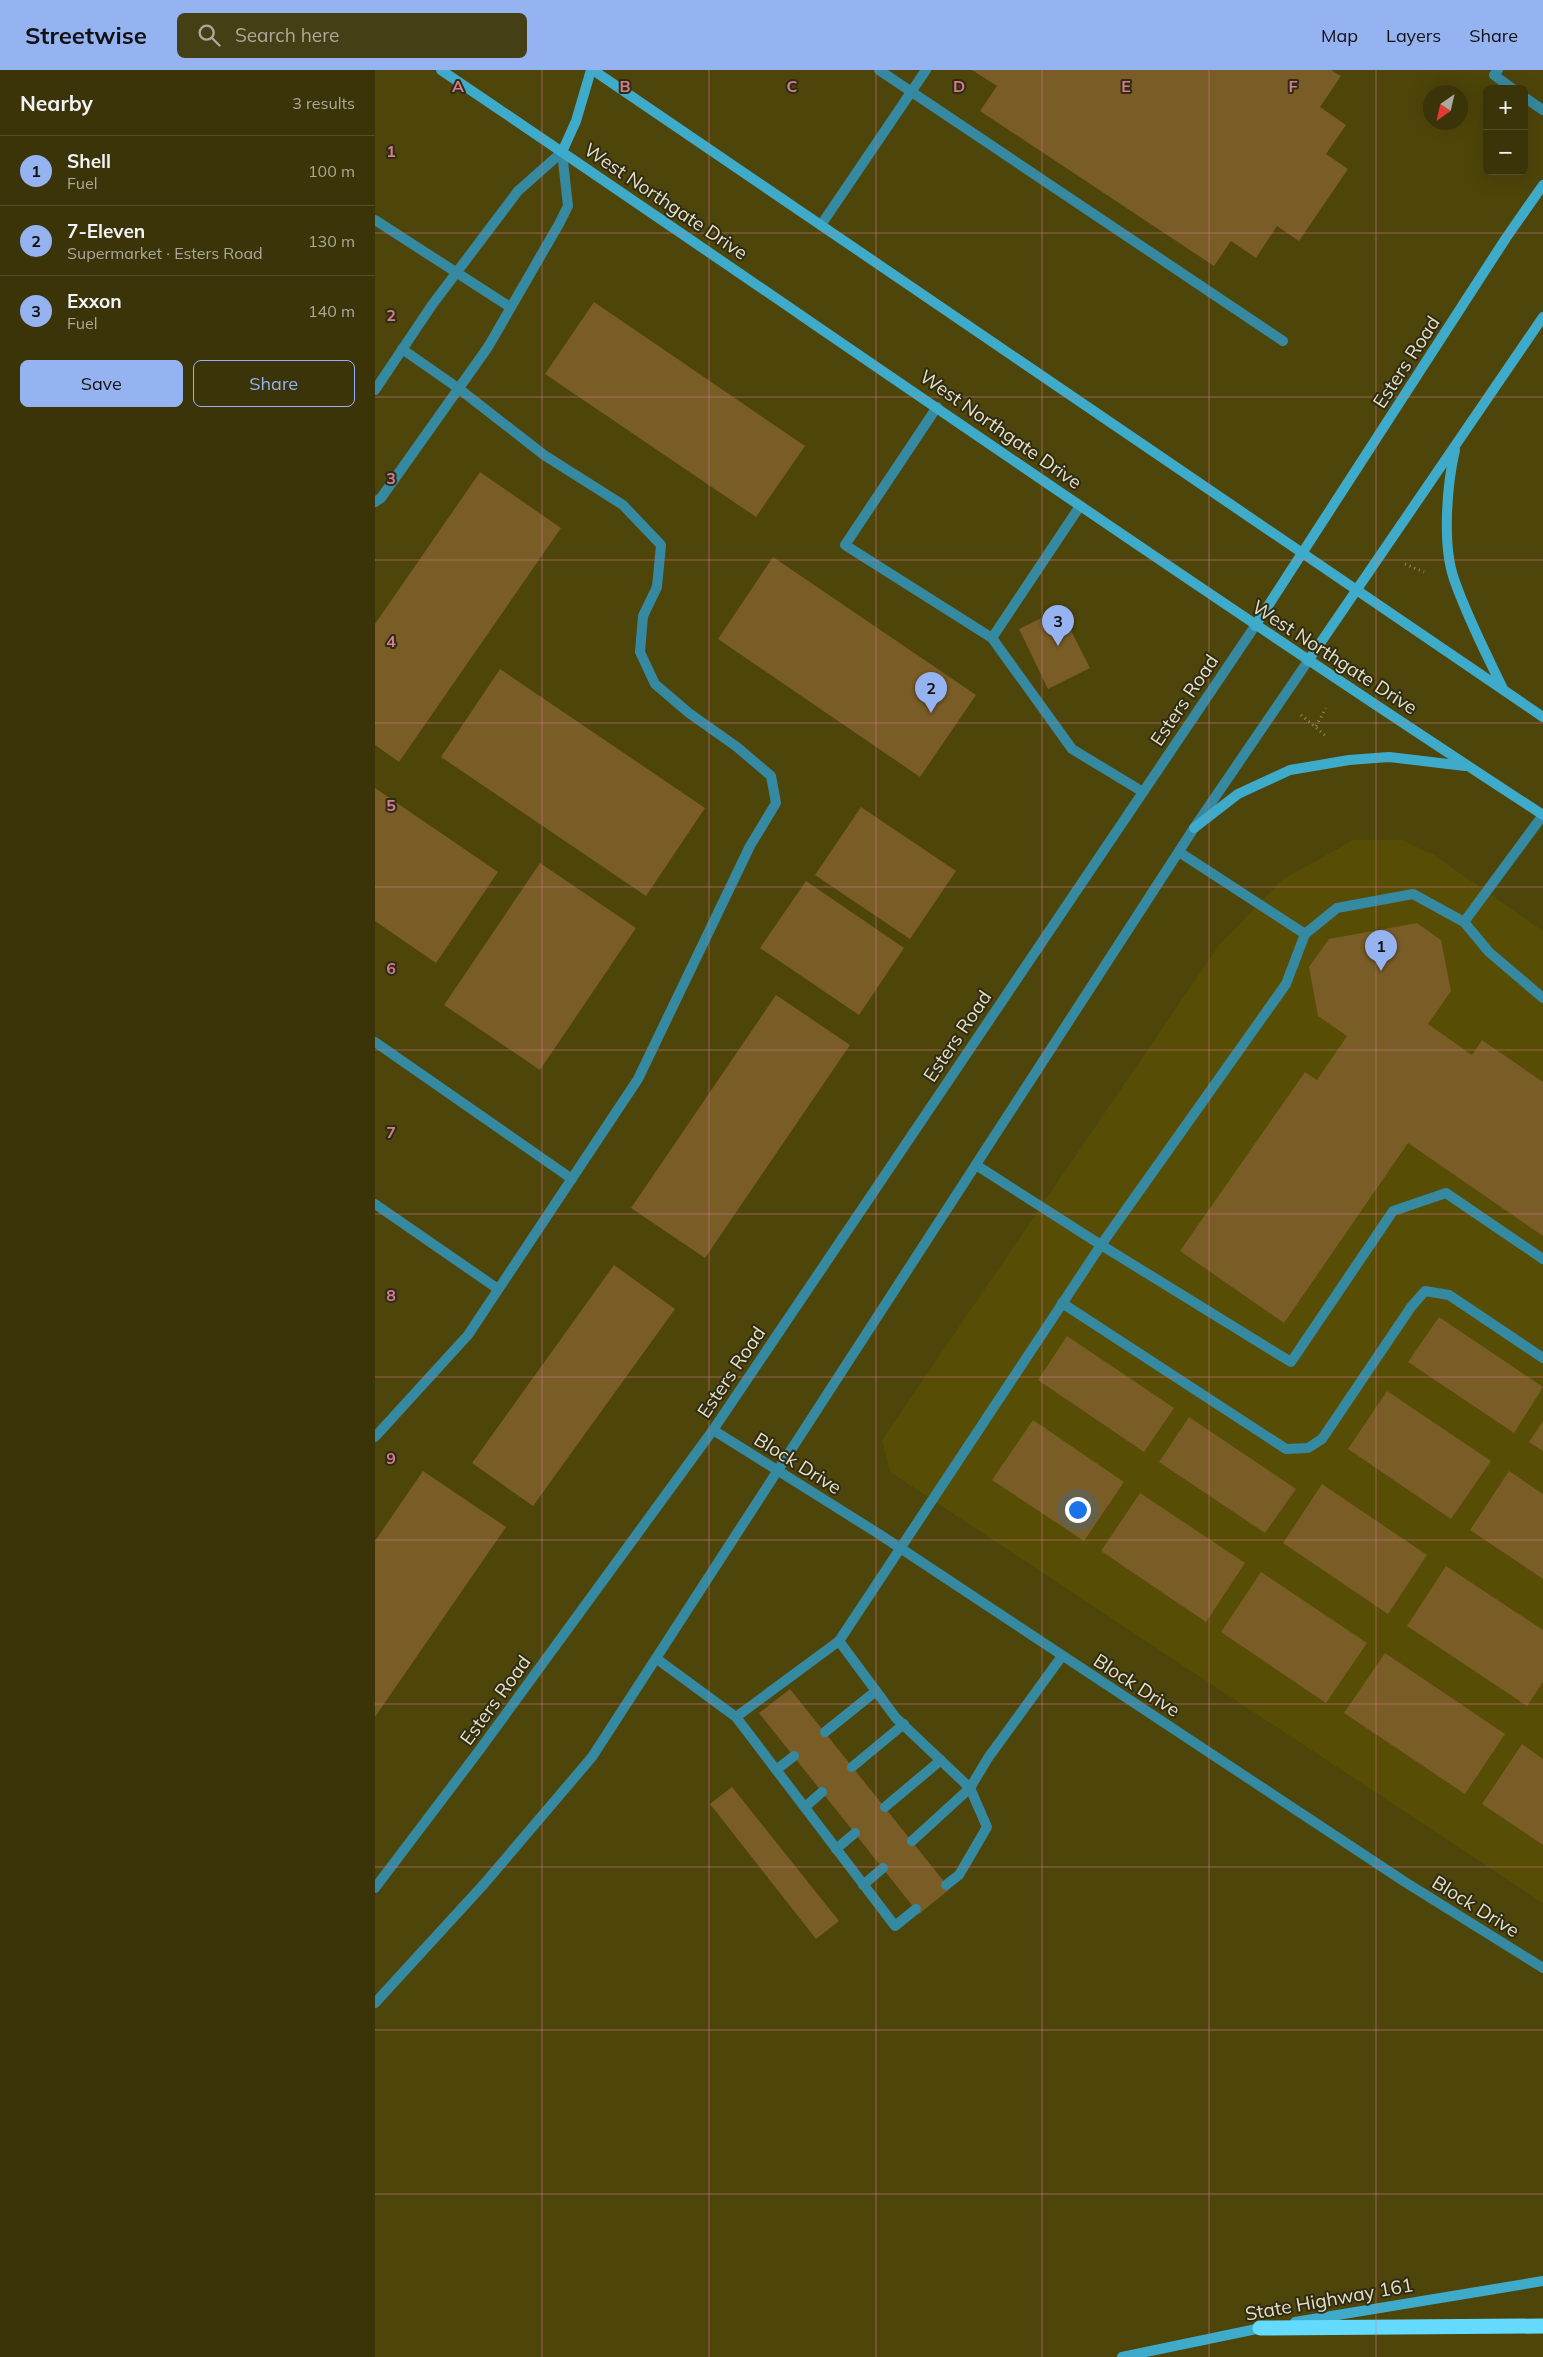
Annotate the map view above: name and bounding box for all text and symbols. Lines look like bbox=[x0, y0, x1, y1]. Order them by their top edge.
search box bbox=[177, 13, 527, 58]
text: Streetwise bbox=[25, 20, 147, 50]
icon: search bbox=[195, 21, 223, 49]
text: Search here bbox=[235, 23, 339, 47]
text: Map bbox=[1321, 24, 1358, 47]
text: Layers bbox=[1386, 24, 1441, 47]
text: Share bbox=[1469, 24, 1518, 47]
text: A bbox=[452, 76, 464, 96]
text: B bbox=[619, 76, 631, 96]
text: C bbox=[787, 76, 798, 96]
text: D bbox=[953, 76, 965, 96]
text: E bbox=[1121, 76, 1131, 96]
text: F bbox=[1288, 76, 1298, 96]
north arrow bbox=[1423, 85, 1468, 130]
map controls bbox=[1483, 85, 1528, 175]
button: + bbox=[1483, 85, 1528, 130]
text: Nearby bbox=[20, 90, 93, 116]
text: 3 results bbox=[292, 93, 355, 113]
button: − bbox=[1483, 130, 1528, 175]
street label: West Northgate Drive bbox=[580, 137, 752, 265]
text: 1 bbox=[386, 141, 396, 161]
text: Shell bbox=[67, 149, 111, 173]
text: 1 bbox=[31, 161, 41, 181]
text: 100 m bbox=[308, 161, 355, 181]
text: Fuel bbox=[67, 173, 98, 193]
text: 7-Eleven bbox=[67, 219, 145, 243]
text: 2 bbox=[31, 231, 41, 251]
text: 130 m bbox=[308, 231, 355, 251]
text: Supermarket · Esters Road bbox=[67, 243, 263, 263]
text: Exxon bbox=[67, 289, 122, 313]
text: 3 bbox=[31, 301, 41, 321]
text: 140 m bbox=[308, 301, 355, 321]
text: 2 bbox=[386, 305, 396, 325]
street label: Esters Road bbox=[1367, 311, 1445, 413]
text: Fuel bbox=[67, 313, 98, 333]
button: Save bbox=[20, 360, 183, 407]
button: Share bbox=[193, 360, 355, 407]
street label: West Northgate Drive bbox=[915, 364, 1087, 494]
text: 3 bbox=[386, 468, 396, 488]
street label: West Northgate Drive bbox=[1248, 595, 1422, 719]
pin: 3 bbox=[1042, 605, 1074, 646]
text: 4 bbox=[386, 631, 396, 651]
street label: Esters Road bbox=[1145, 650, 1223, 750]
pin: 2 bbox=[915, 672, 947, 713]
text: 5 bbox=[386, 795, 396, 815]
pin: 1 bbox=[1365, 930, 1397, 971]
text: 6 bbox=[386, 958, 396, 978]
street label: Esters Road bbox=[918, 986, 996, 1086]
text: 7 bbox=[386, 1122, 396, 1142]
text: 8 bbox=[386, 1285, 396, 1305]
street label: Esters Road bbox=[692, 1322, 770, 1422]
street label: Block Drive bbox=[750, 1427, 846, 1499]
text: 9 bbox=[386, 1448, 396, 1468]
your location bbox=[1065, 1497, 1091, 1523]
street label: Block Drive bbox=[1089, 1648, 1185, 1722]
street label: Esters Road bbox=[454, 1650, 536, 1750]
street label: Block Drive bbox=[1428, 1870, 1524, 1942]
street label: State Highway 161 bbox=[1243, 2272, 1415, 2326]

